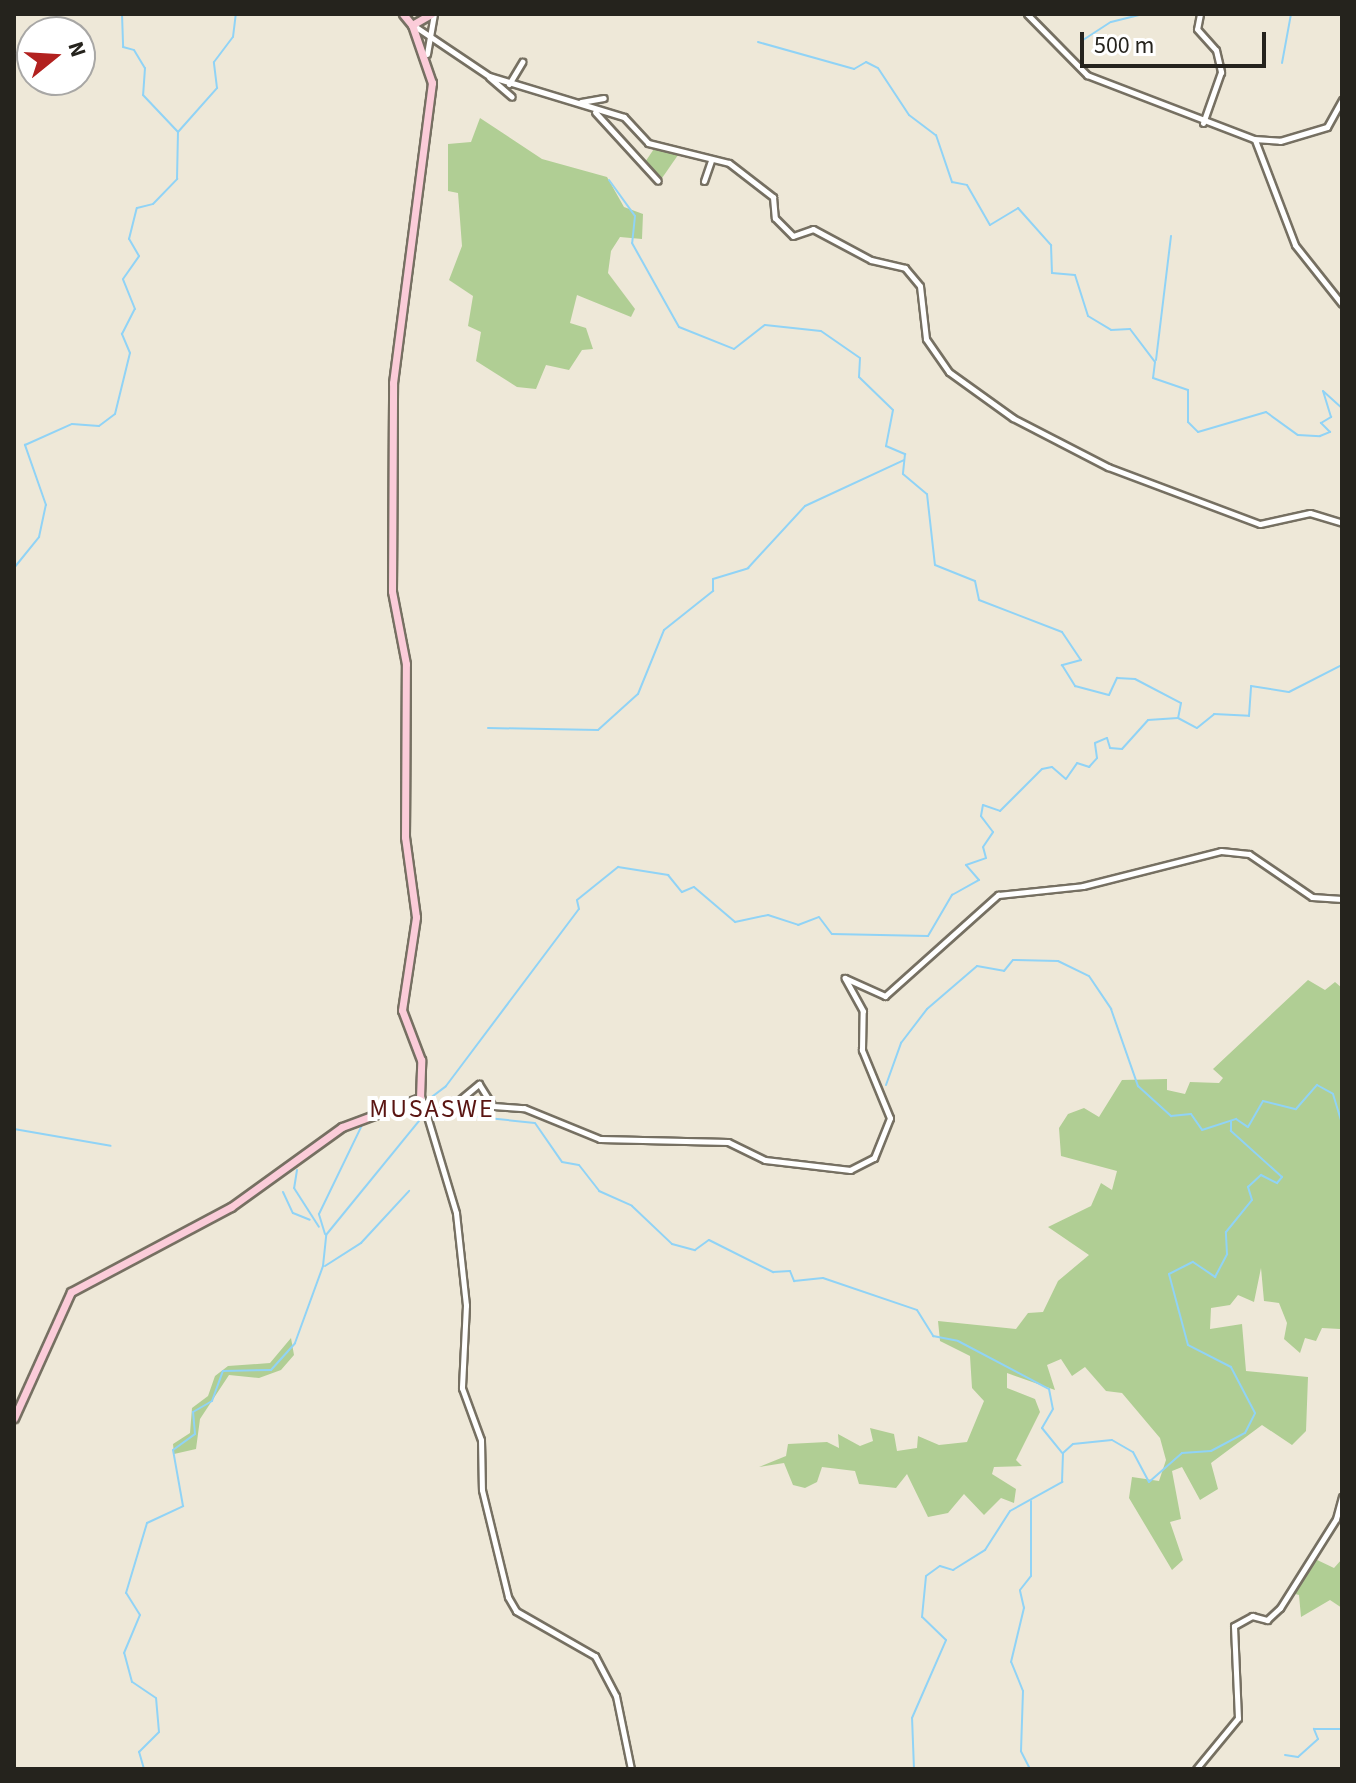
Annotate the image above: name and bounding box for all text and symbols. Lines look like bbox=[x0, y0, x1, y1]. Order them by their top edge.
north arrow bbox=[16, 16, 96, 96]
scale bar bbox=[1084, 16, 1270, 66]
text: 500 m bbox=[1094, 28, 1154, 63]
text: N bbox=[59, 37, 94, 61]
district label: MUSASWE bbox=[369, 1093, 495, 1125]

